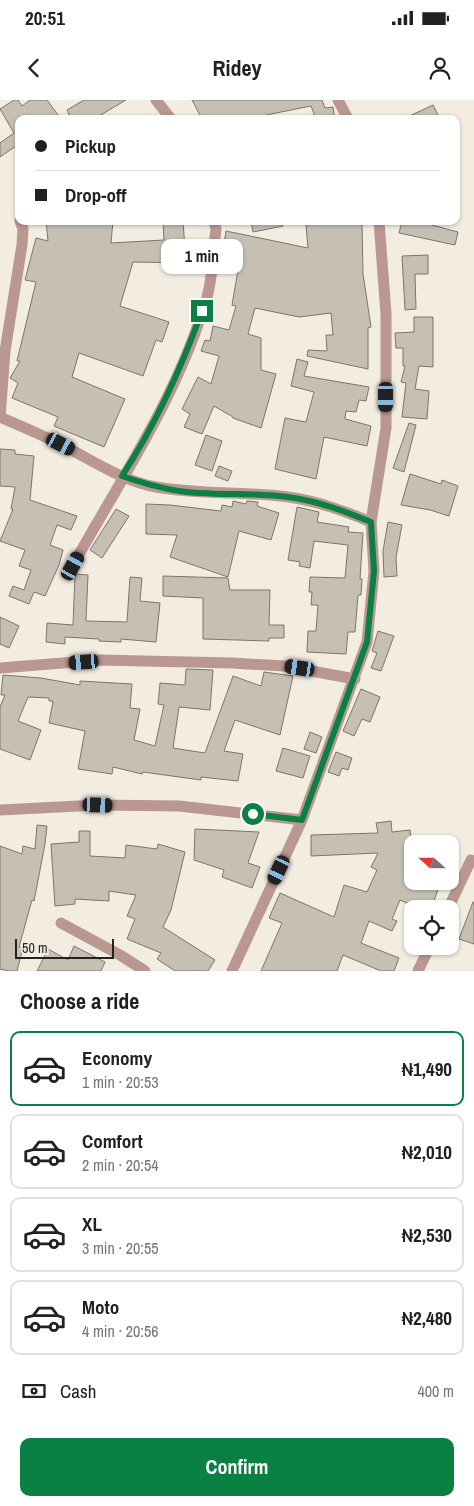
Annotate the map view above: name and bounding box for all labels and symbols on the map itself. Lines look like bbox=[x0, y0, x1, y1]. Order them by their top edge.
callout: 1 min bbox=[161, 238, 243, 274]
route end bbox=[191, 300, 213, 322]
car bbox=[378, 382, 393, 412]
car bbox=[44, 431, 77, 457]
car bbox=[59, 549, 86, 583]
car bbox=[68, 653, 99, 671]
car bbox=[284, 658, 315, 678]
car bbox=[82, 797, 113, 813]
route start bbox=[242, 803, 264, 825]
north arrow bbox=[404, 835, 459, 890]
car bbox=[265, 853, 292, 887]
scale bar bbox=[15, 936, 114, 959]

